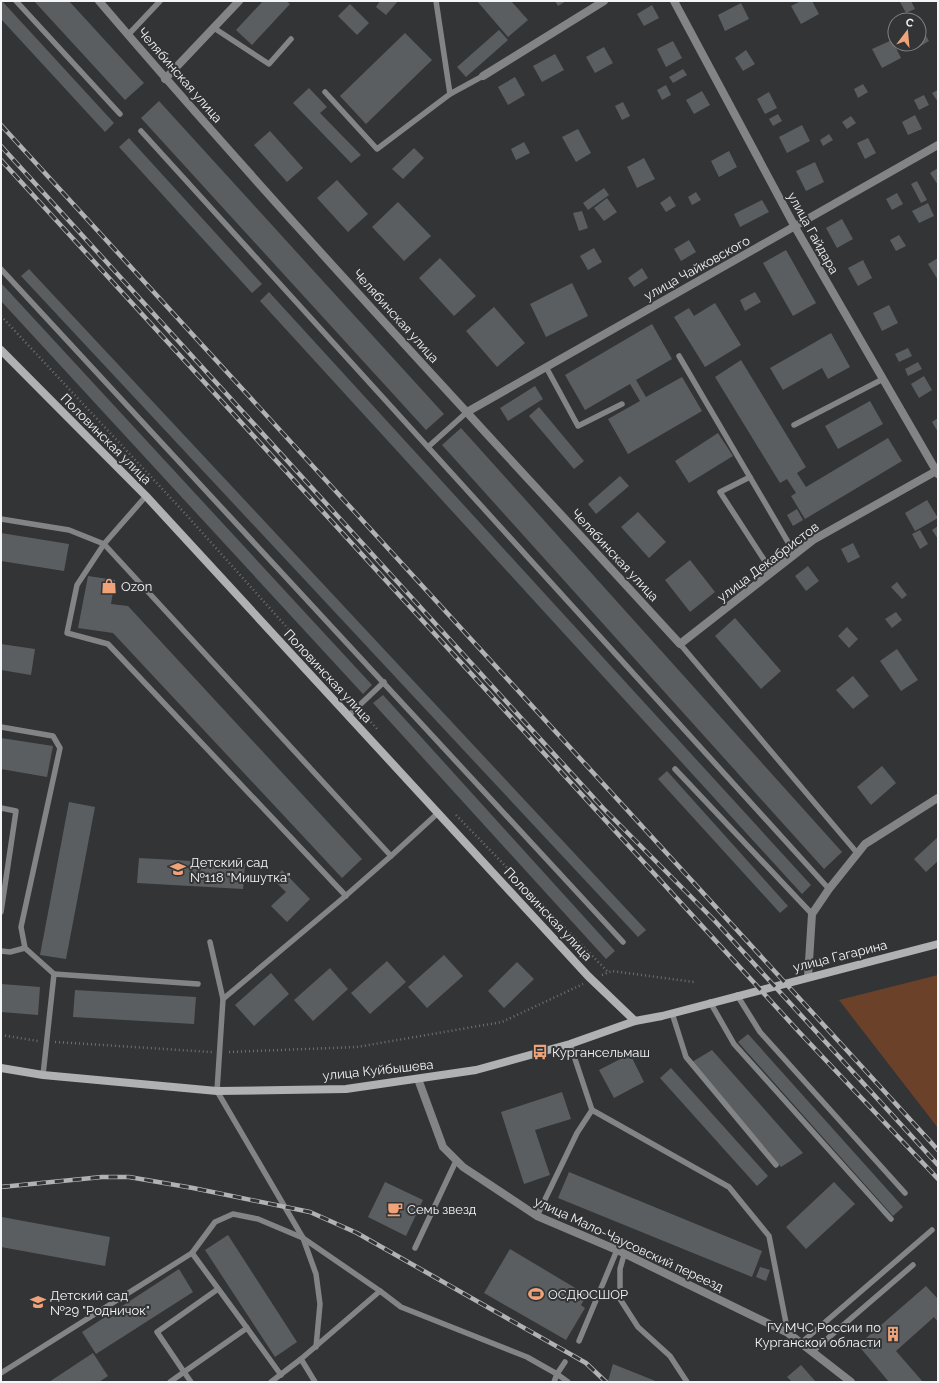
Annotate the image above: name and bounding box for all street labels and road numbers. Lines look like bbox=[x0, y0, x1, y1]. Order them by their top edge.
street label: Челябинская улица bbox=[135, 25, 225, 125]
street label: улица Гайдара bbox=[784, 189, 842, 277]
street label: улица Чайковского bbox=[641, 233, 753, 303]
street label: Челябинская улица bbox=[350, 266, 442, 366]
street label: Половинская улица bbox=[58, 391, 154, 487]
street label: Челябинская улица bbox=[568, 506, 662, 604]
street label: улица Декабристов bbox=[714, 519, 822, 605]
street label: Половинская улица bbox=[281, 626, 375, 726]
street label: Половинская улица bbox=[501, 864, 595, 964]
street label: улица Гагарина bbox=[791, 937, 889, 975]
street label: улица Куйбышева bbox=[322, 1057, 434, 1083]
street label: улица Мало-Чаусовский переезд bbox=[532, 1193, 726, 1295]

